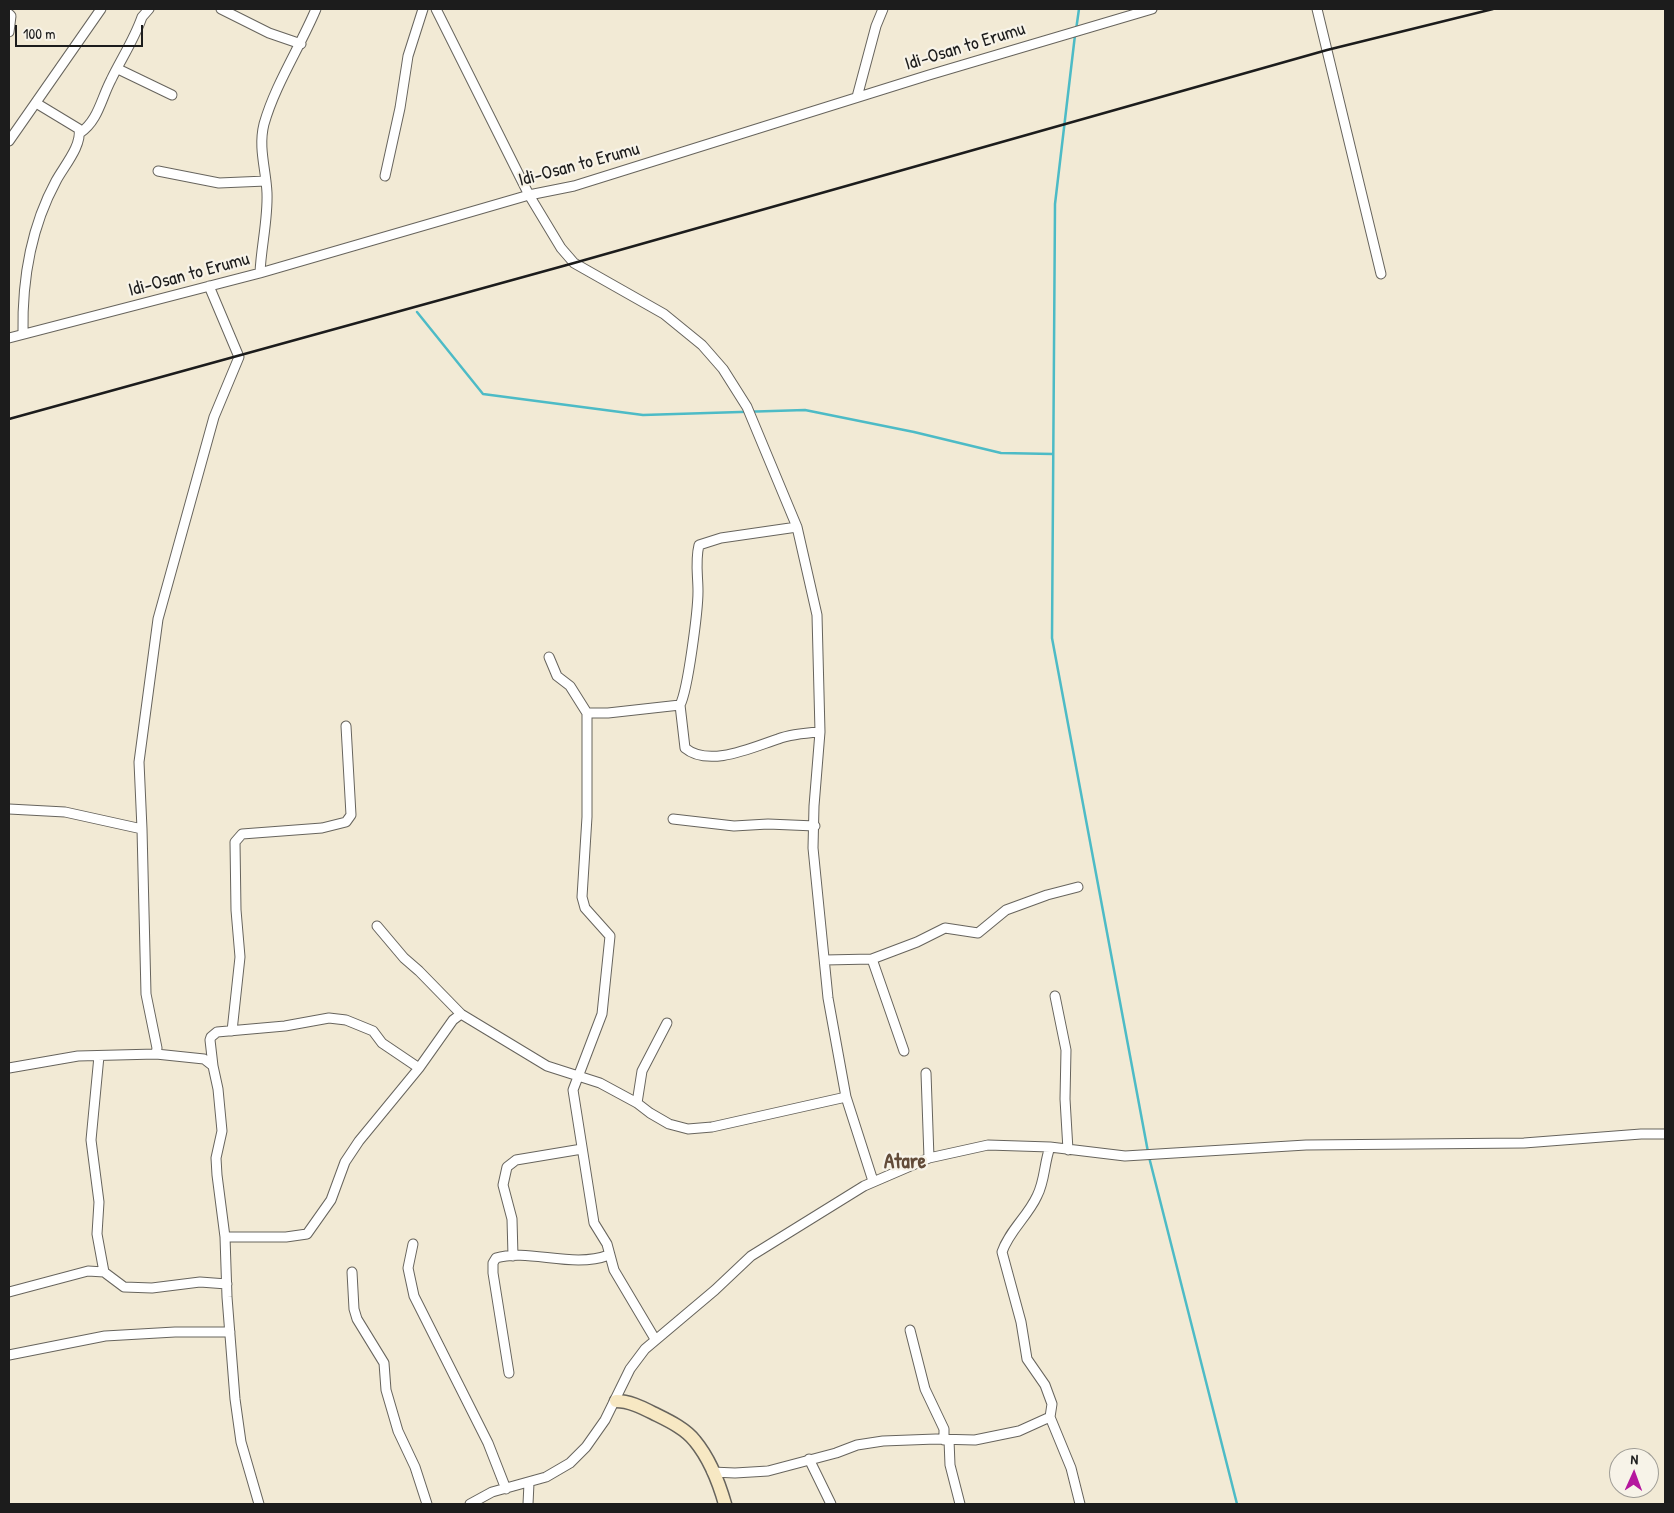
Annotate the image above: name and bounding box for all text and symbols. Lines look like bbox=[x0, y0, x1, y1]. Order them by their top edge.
scale bar bbox=[18, 15, 145, 47]
street label: Idi-Osan to Erumu bbox=[902, 18, 1028, 76]
text: 100 m bbox=[23, 23, 56, 44]
street label: Idi-Osan to Erumu bbox=[516, 138, 642, 192]
street label: Idi-Osan to Erumu bbox=[126, 248, 252, 302]
district label: Atare bbox=[884, 1149, 926, 1175]
north arrow bbox=[1609, 1448, 1659, 1498]
text: N bbox=[1630, 1449, 1639, 1468]

